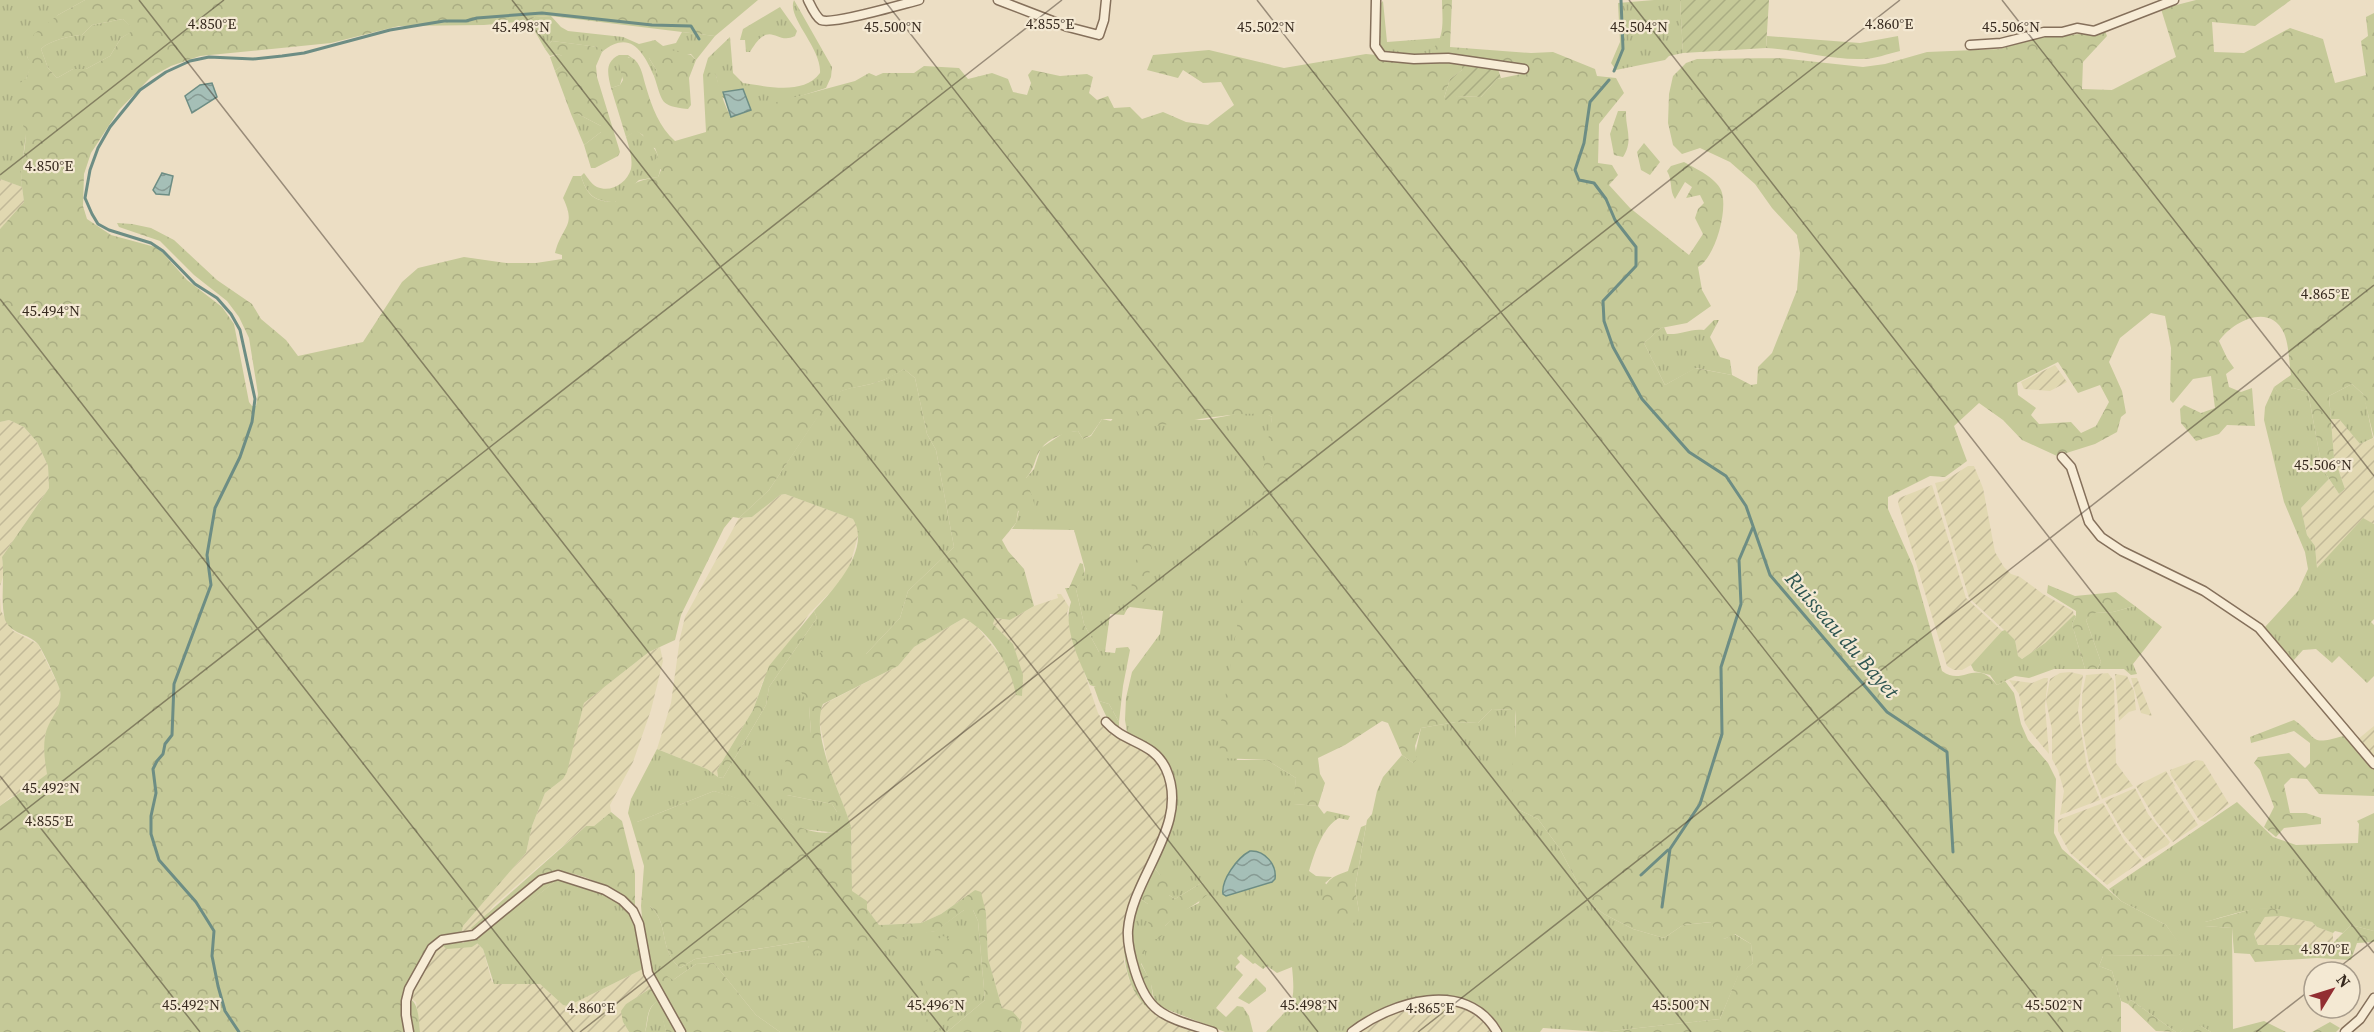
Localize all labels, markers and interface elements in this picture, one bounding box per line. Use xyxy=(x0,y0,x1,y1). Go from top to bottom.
text: 4.850°E xyxy=(188,13,236,34)
text: 4.855°E xyxy=(1026,13,1074,34)
text: 4.860°E xyxy=(1865,13,1913,34)
text: 45.498°N xyxy=(492,16,550,37)
text: 45.500°N xyxy=(864,16,922,37)
text: 45.502°N xyxy=(1237,16,1295,37)
text: 45.504°N xyxy=(1610,16,1668,37)
text: 45.506°N xyxy=(1982,16,2040,37)
text: 4.850°E xyxy=(25,155,73,176)
text: 4.865°E xyxy=(2301,283,2349,304)
text: 45.494°N xyxy=(22,300,80,321)
text: 45.506°N xyxy=(2294,454,2352,475)
water label: Ruisseau du Bayet xyxy=(1778,564,1907,705)
text: 45.492°N xyxy=(22,777,80,798)
text: 4.855°E xyxy=(25,810,73,831)
text: 4.870°E xyxy=(2301,938,2349,959)
north arrow xyxy=(2302,960,2362,1020)
text: N xyxy=(2332,969,2356,992)
text: 45.492°N xyxy=(162,994,220,1015)
text: 45.496°N xyxy=(907,994,965,1015)
text: 45.498°N xyxy=(1280,994,1338,1015)
text: 45.500°N xyxy=(1652,994,1710,1015)
text: 45.502°N xyxy=(2025,994,2083,1015)
text: 4.860°E xyxy=(567,997,615,1018)
text: 4.865°E xyxy=(1406,997,1454,1018)

